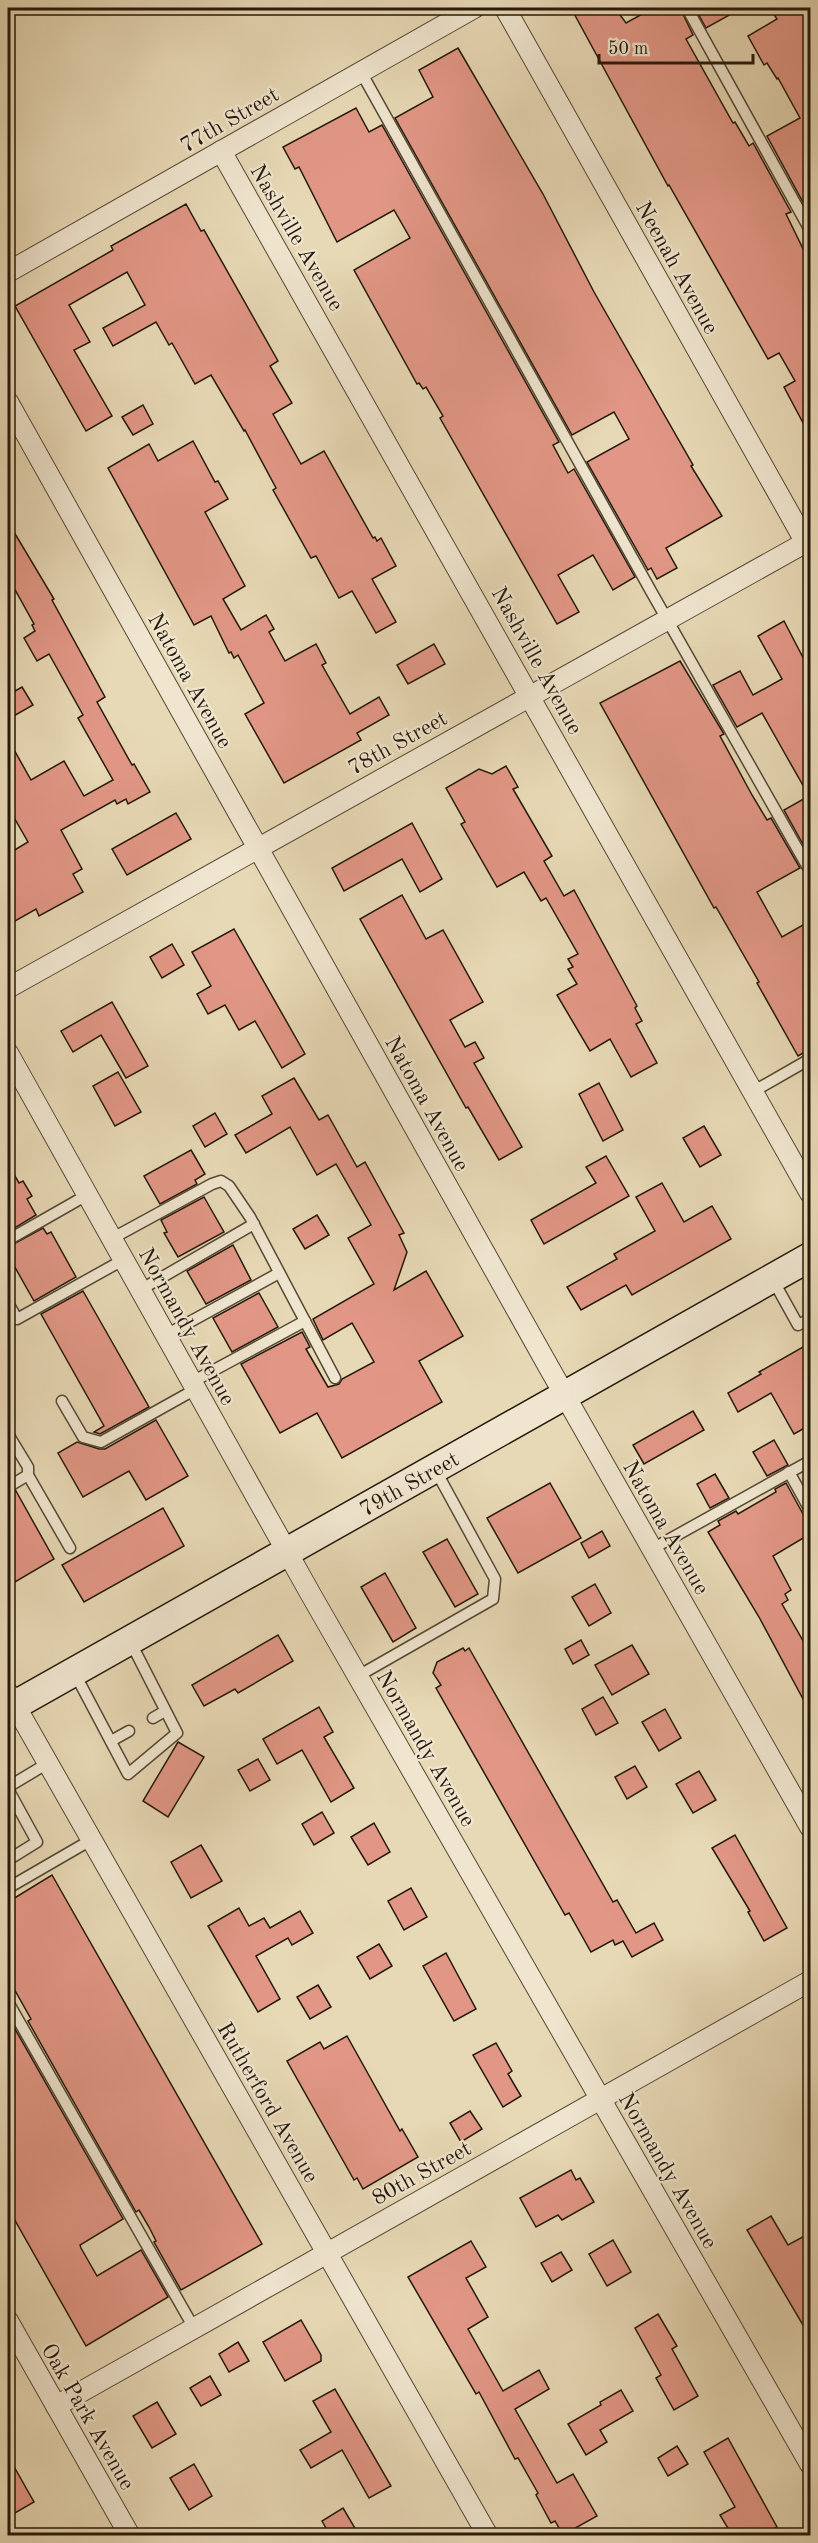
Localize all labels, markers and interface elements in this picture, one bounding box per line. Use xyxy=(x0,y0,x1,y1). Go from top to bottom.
scale bar xyxy=(599,27,754,65)
text: 50 m xyxy=(608,40,648,58)
street label: 77th Street xyxy=(177,84,283,158)
street label: Nashville Avenue xyxy=(245,161,347,315)
street label: Neenah Avenue xyxy=(631,198,722,338)
street label: Nashville Avenue xyxy=(487,583,586,738)
street label: Natoma Avenue xyxy=(143,610,235,752)
street label: 78th Street xyxy=(345,708,451,780)
street label: Natoma Avenue xyxy=(380,1033,472,1175)
street label: Normandy Avenue xyxy=(134,1245,239,1409)
street label: 79th Street xyxy=(357,1448,463,1521)
street label: Natoma Avenue xyxy=(618,1457,712,1599)
street label: Normandy Avenue xyxy=(372,1667,479,1831)
street label: Rutherford Avenue xyxy=(212,2019,322,2187)
street label: Normandy Avenue xyxy=(614,2089,721,2253)
street label: 80th Street xyxy=(369,2138,475,2210)
street label: Oak Park Avenue xyxy=(36,2340,138,2494)

